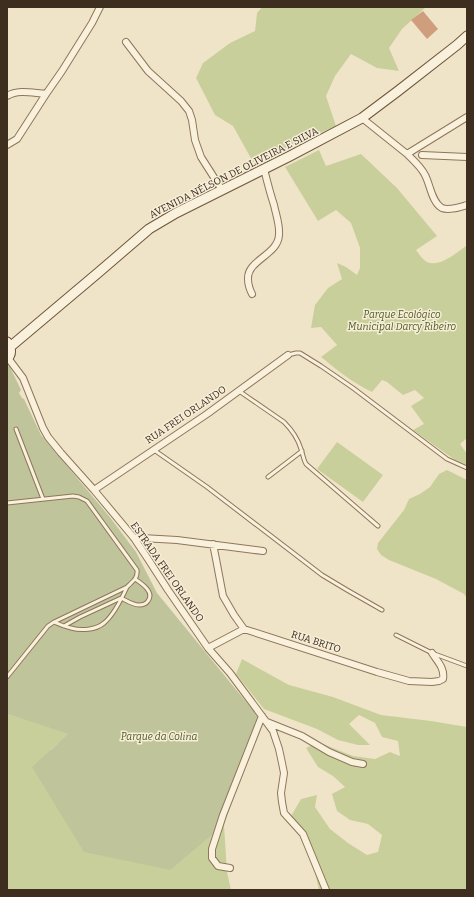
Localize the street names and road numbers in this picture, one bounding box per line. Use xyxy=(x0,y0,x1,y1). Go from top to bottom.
street label: AVENIDA NÉLSON DE OLIVEIRA E SILVA xyxy=(147,123,321,221)
street label: RUA FREI ORLANDO xyxy=(143,383,229,447)
street label: ESTRADA FREI ORLANDO xyxy=(128,520,206,624)
street label: RUA BRITO xyxy=(290,628,342,656)

